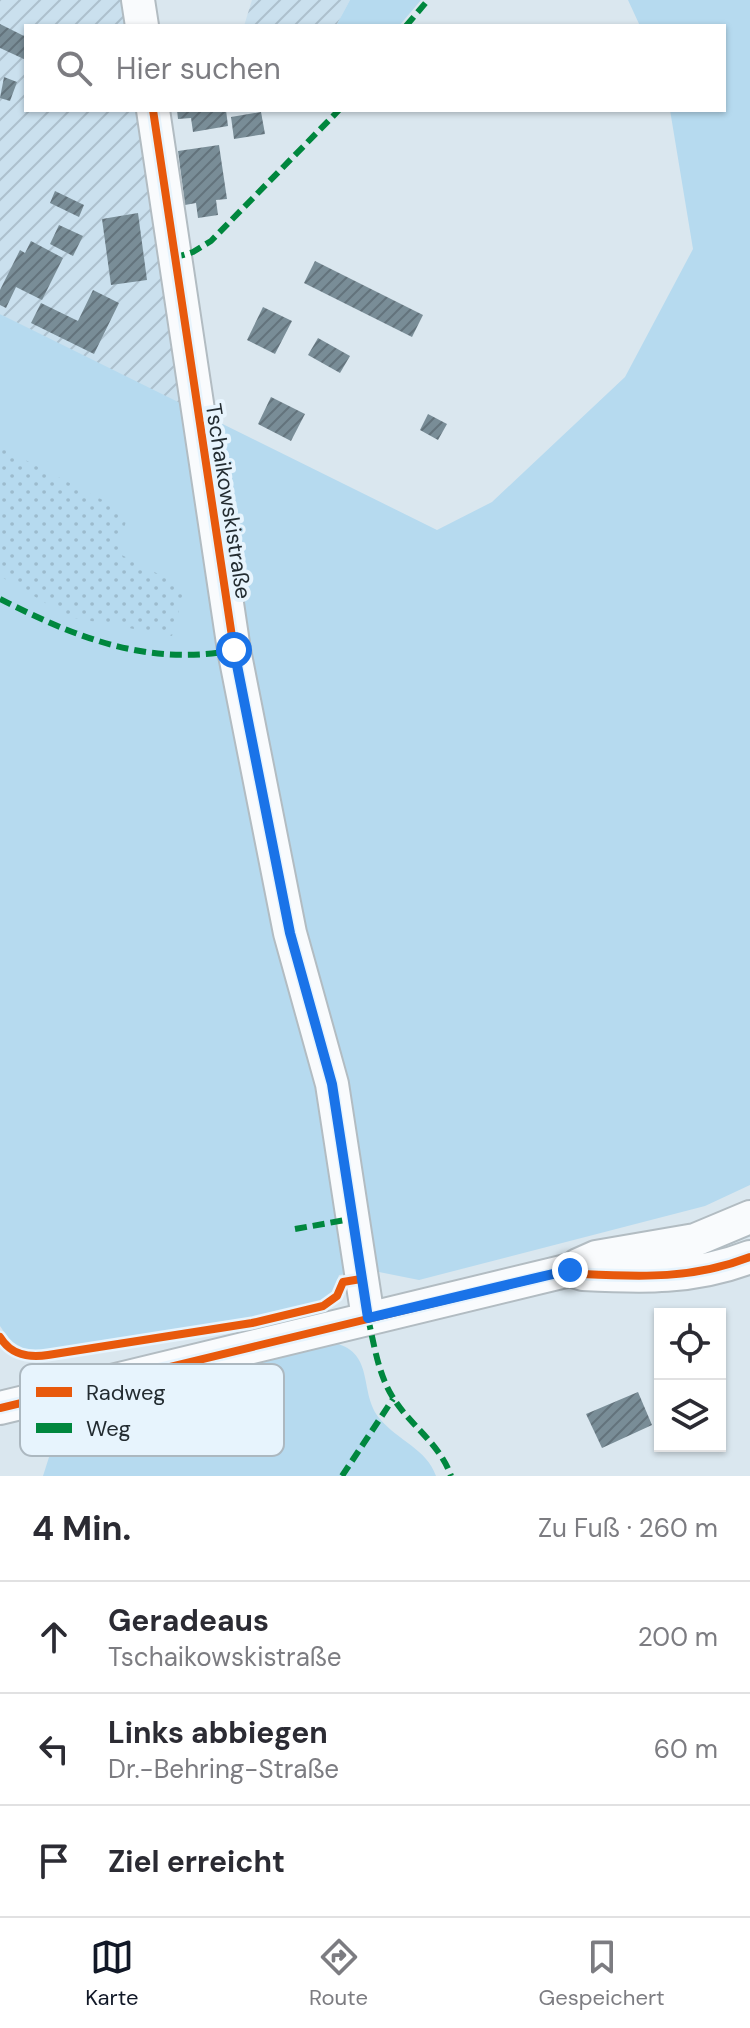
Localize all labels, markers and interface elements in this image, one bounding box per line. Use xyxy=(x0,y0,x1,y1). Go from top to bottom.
search box xyxy=(24,24,726,112)
icon: search xyxy=(52,46,96,90)
text: Hier suchen xyxy=(116,49,281,88)
street label: Tschaikowskistraße xyxy=(199,401,258,601)
route start xyxy=(216,632,252,668)
route end xyxy=(552,1252,588,1288)
map controls xyxy=(654,1308,726,1452)
button: locate xyxy=(654,1308,726,1380)
legend xyxy=(20,1364,284,1456)
text: Radweg xyxy=(86,1378,166,1407)
button: layers xyxy=(654,1380,726,1452)
text: Weg xyxy=(86,1414,131,1443)
text: 4 Min. xyxy=(32,1506,131,1551)
text: Zu Fuß · 260 m xyxy=(538,1511,718,1545)
text: Geradeaus xyxy=(108,1601,269,1640)
icon: ahead xyxy=(32,1615,76,1659)
text: 200 m xyxy=(638,1620,718,1654)
text: Tschaikowskistraße xyxy=(108,1640,341,1674)
text: Links abbiegen xyxy=(108,1713,328,1752)
icon: left xyxy=(32,1727,76,1771)
text: 60 m xyxy=(654,1732,718,1766)
text: Dr.-Behring-Straße xyxy=(108,1752,339,1786)
icon: arrive xyxy=(32,1839,76,1883)
text: Ziel erreicht xyxy=(108,1842,285,1881)
tab: Karte xyxy=(85,1935,139,2012)
tab: Route xyxy=(309,1935,368,2012)
tab: Gespeichert xyxy=(538,1935,665,2012)

